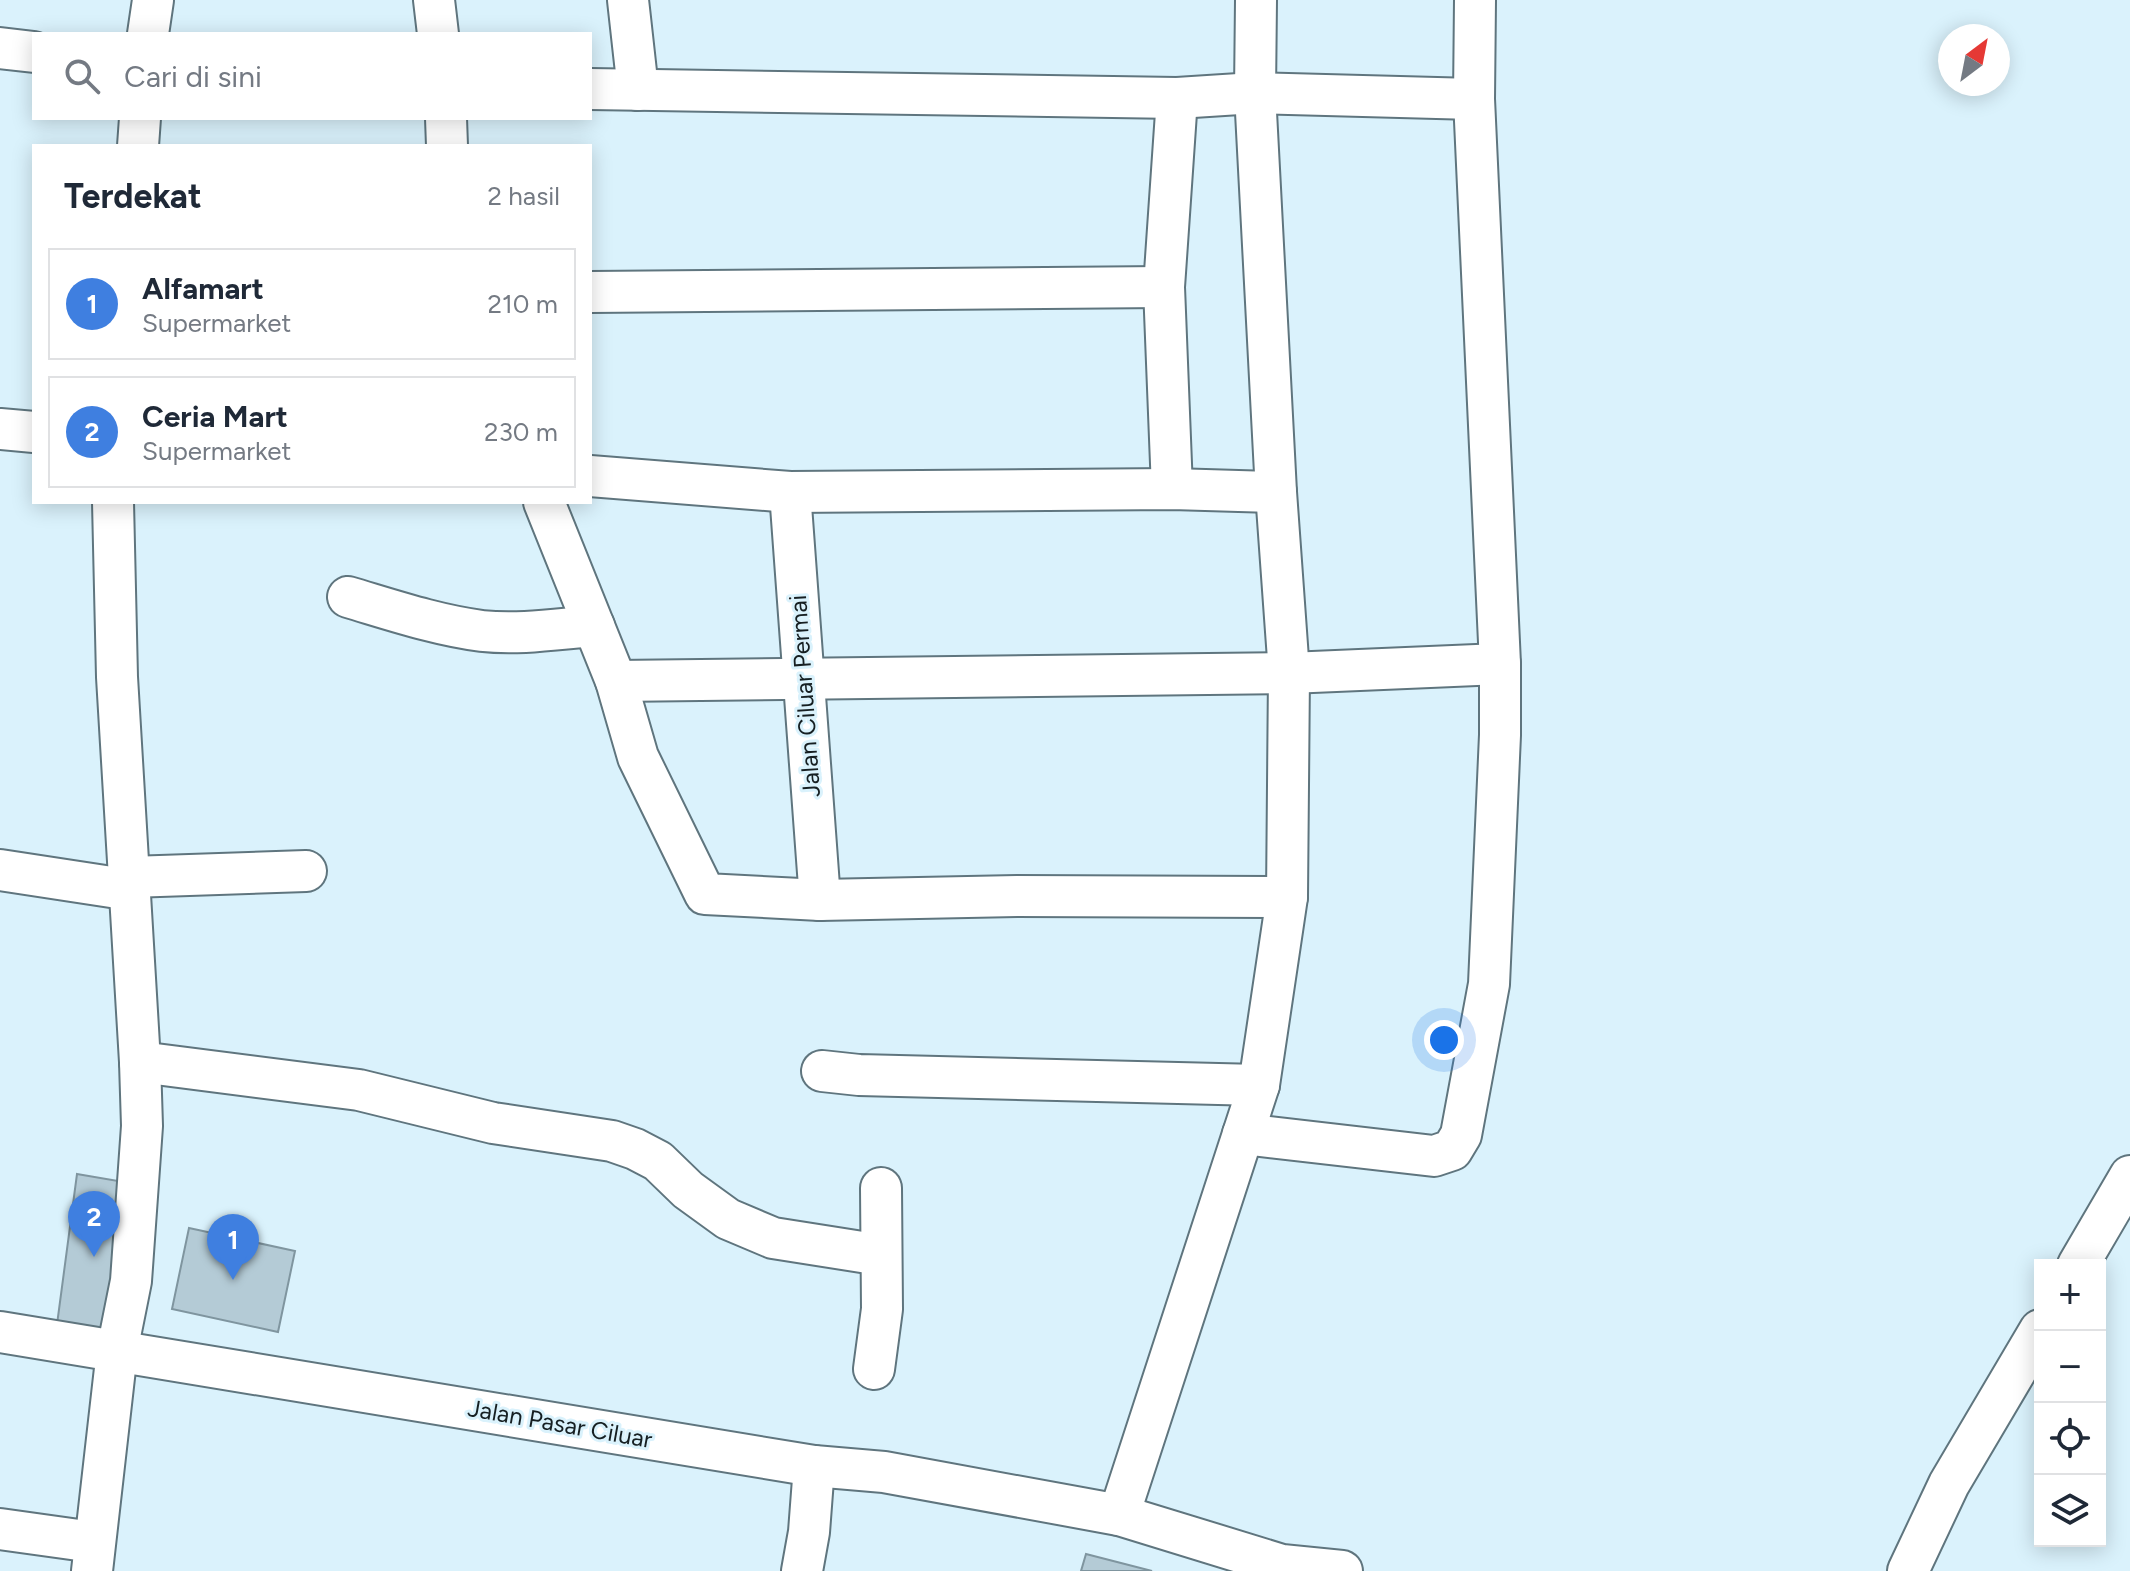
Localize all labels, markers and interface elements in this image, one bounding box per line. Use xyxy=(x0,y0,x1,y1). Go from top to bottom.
north arrow xyxy=(1938,24,2010,96)
search box xyxy=(32,32,592,120)
icon: search xyxy=(60,54,104,98)
text: Cari di sini xyxy=(124,58,262,95)
text: Terdekat xyxy=(64,176,202,217)
text: 2 hasil xyxy=(487,180,560,212)
text: Alfamart xyxy=(142,270,264,307)
text: 1 xyxy=(87,288,97,320)
text: 210 m xyxy=(488,288,558,320)
text: Supermarket xyxy=(142,307,291,339)
text: Ceria Mart xyxy=(142,398,288,435)
text: 2 xyxy=(84,416,100,448)
text: 230 m xyxy=(484,416,558,448)
text: Supermarket xyxy=(142,435,291,467)
street label: Jalan Ciluar Permai xyxy=(783,594,826,798)
your location xyxy=(1424,1020,1464,1060)
pin: 2 xyxy=(68,1191,120,1257)
pin: 1 xyxy=(207,1214,259,1280)
map controls xyxy=(2034,1259,2106,1547)
button: + xyxy=(2034,1259,2106,1331)
button: − xyxy=(2034,1331,2106,1403)
street label: Jalan Pasar Ciluar xyxy=(466,1393,655,1454)
button: locate xyxy=(2034,1403,2106,1475)
button: layers xyxy=(2034,1475,2106,1547)

